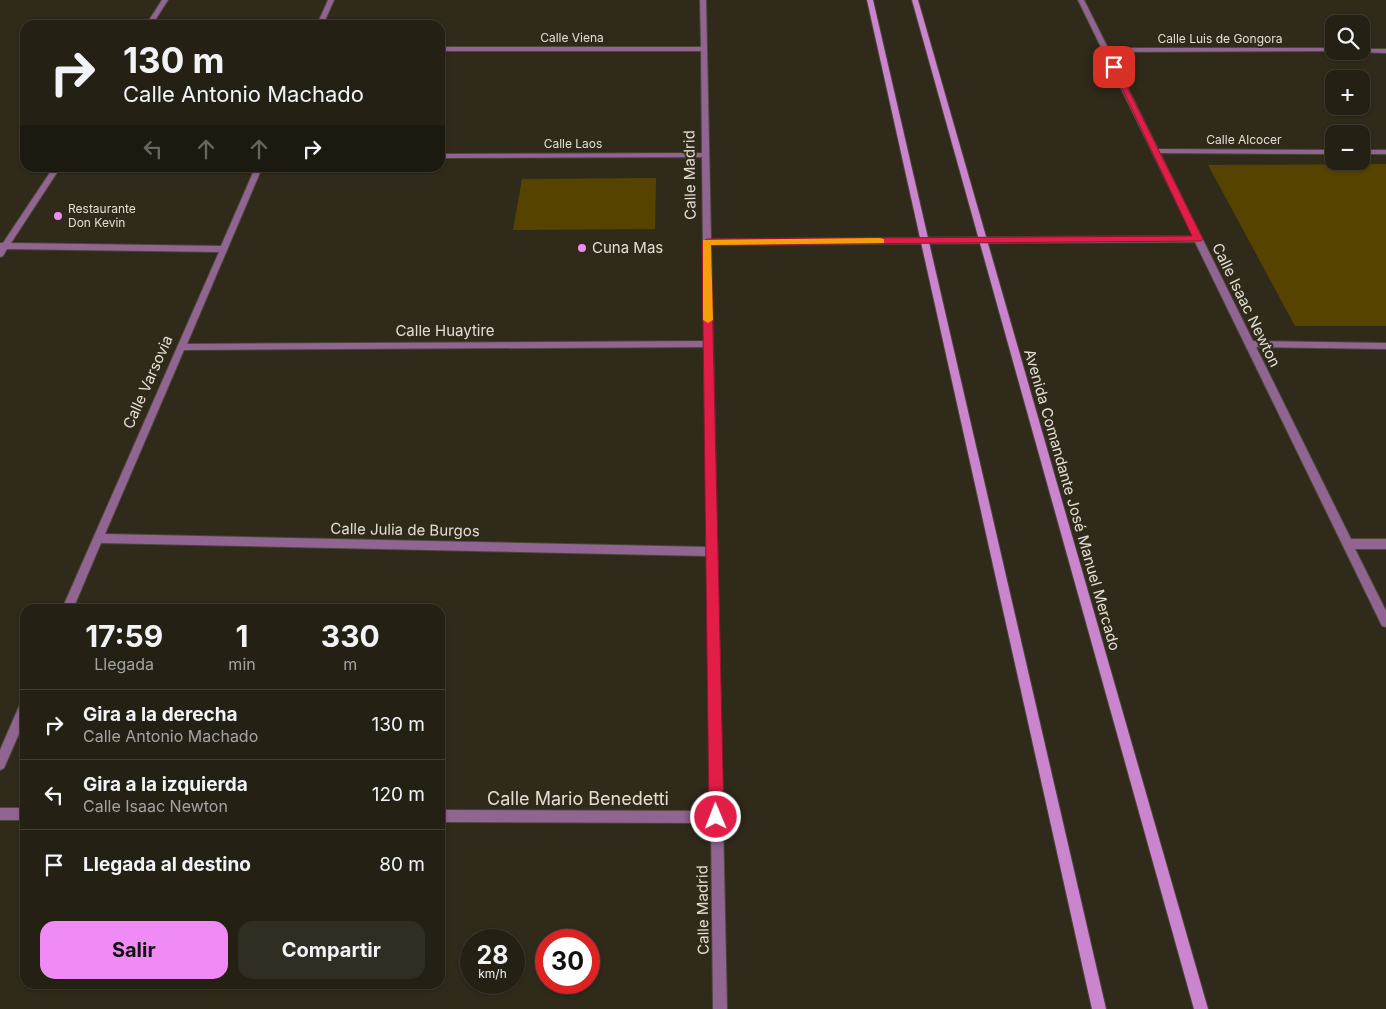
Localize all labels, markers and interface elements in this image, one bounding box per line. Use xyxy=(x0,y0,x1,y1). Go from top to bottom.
map controls xyxy=(1325,15,1370,170)
button: search xyxy=(1325,15,1370,60)
street label: Calle Viena xyxy=(540,30,604,45)
street label: Calle Luis de Gongora xyxy=(1158,31,1282,46)
text: 130 m xyxy=(123,39,225,81)
icon: right xyxy=(40,40,105,105)
pin xyxy=(1093,46,1135,88)
icon: arrive xyxy=(1100,53,1128,81)
button: + xyxy=(1325,70,1370,115)
text: Calle Antonio Machado xyxy=(123,81,364,107)
button: − xyxy=(1325,125,1370,170)
street label: Calle Madrid xyxy=(679,130,700,220)
street label: Calle Alcocer xyxy=(1206,132,1282,147)
icon: left xyxy=(139,135,167,163)
icon: ahead xyxy=(192,135,220,163)
icon: ahead xyxy=(245,135,273,163)
icon: right xyxy=(298,135,326,163)
street label: Calle Laos xyxy=(544,136,602,151)
place label: Restaurante Don Kevin xyxy=(68,201,136,230)
marker: Restaurante Don Kevin xyxy=(52,210,64,222)
place label: Cuna Mas xyxy=(592,238,663,257)
street label: Calle Isaac Newton xyxy=(1208,240,1285,370)
marker: Cuna Mas xyxy=(576,242,588,254)
street label: Calle Huaytire xyxy=(395,321,495,340)
street label: Calle Varsovia xyxy=(118,332,177,432)
street label: Avenida Comandante José Manuel Mercado xyxy=(1020,347,1125,653)
street label: Calle Julia de Burgos xyxy=(330,519,480,540)
text: 17:59 xyxy=(85,618,163,654)
text: 1 xyxy=(236,618,249,654)
text: 330 xyxy=(321,618,380,654)
text: Llegada xyxy=(94,654,154,674)
text: min xyxy=(228,654,256,674)
text: m xyxy=(343,654,357,674)
text: Gira a la derecha xyxy=(83,703,238,726)
icon: right xyxy=(40,711,68,739)
text: 130 m xyxy=(372,713,425,736)
text: Calle Antonio Machado xyxy=(83,726,258,746)
text: Gira a la izquierda xyxy=(83,773,248,796)
icon: left xyxy=(40,781,68,809)
text: 120 m xyxy=(372,783,425,806)
street label: Calle Mario Benedetti xyxy=(487,788,669,809)
position arrow xyxy=(689,790,741,842)
text: Calle Isaac Newton xyxy=(83,796,228,816)
icon: arrive xyxy=(40,851,68,879)
text: Llegada al destino xyxy=(83,853,251,876)
text: 80 m xyxy=(379,853,425,876)
street label: Calle Madrid xyxy=(692,865,713,955)
button: Salir xyxy=(40,921,228,979)
button: Compartir xyxy=(238,921,425,979)
speed limit sign: 30 xyxy=(535,929,600,994)
text: 28 xyxy=(476,940,509,970)
text: km/h xyxy=(478,966,507,981)

